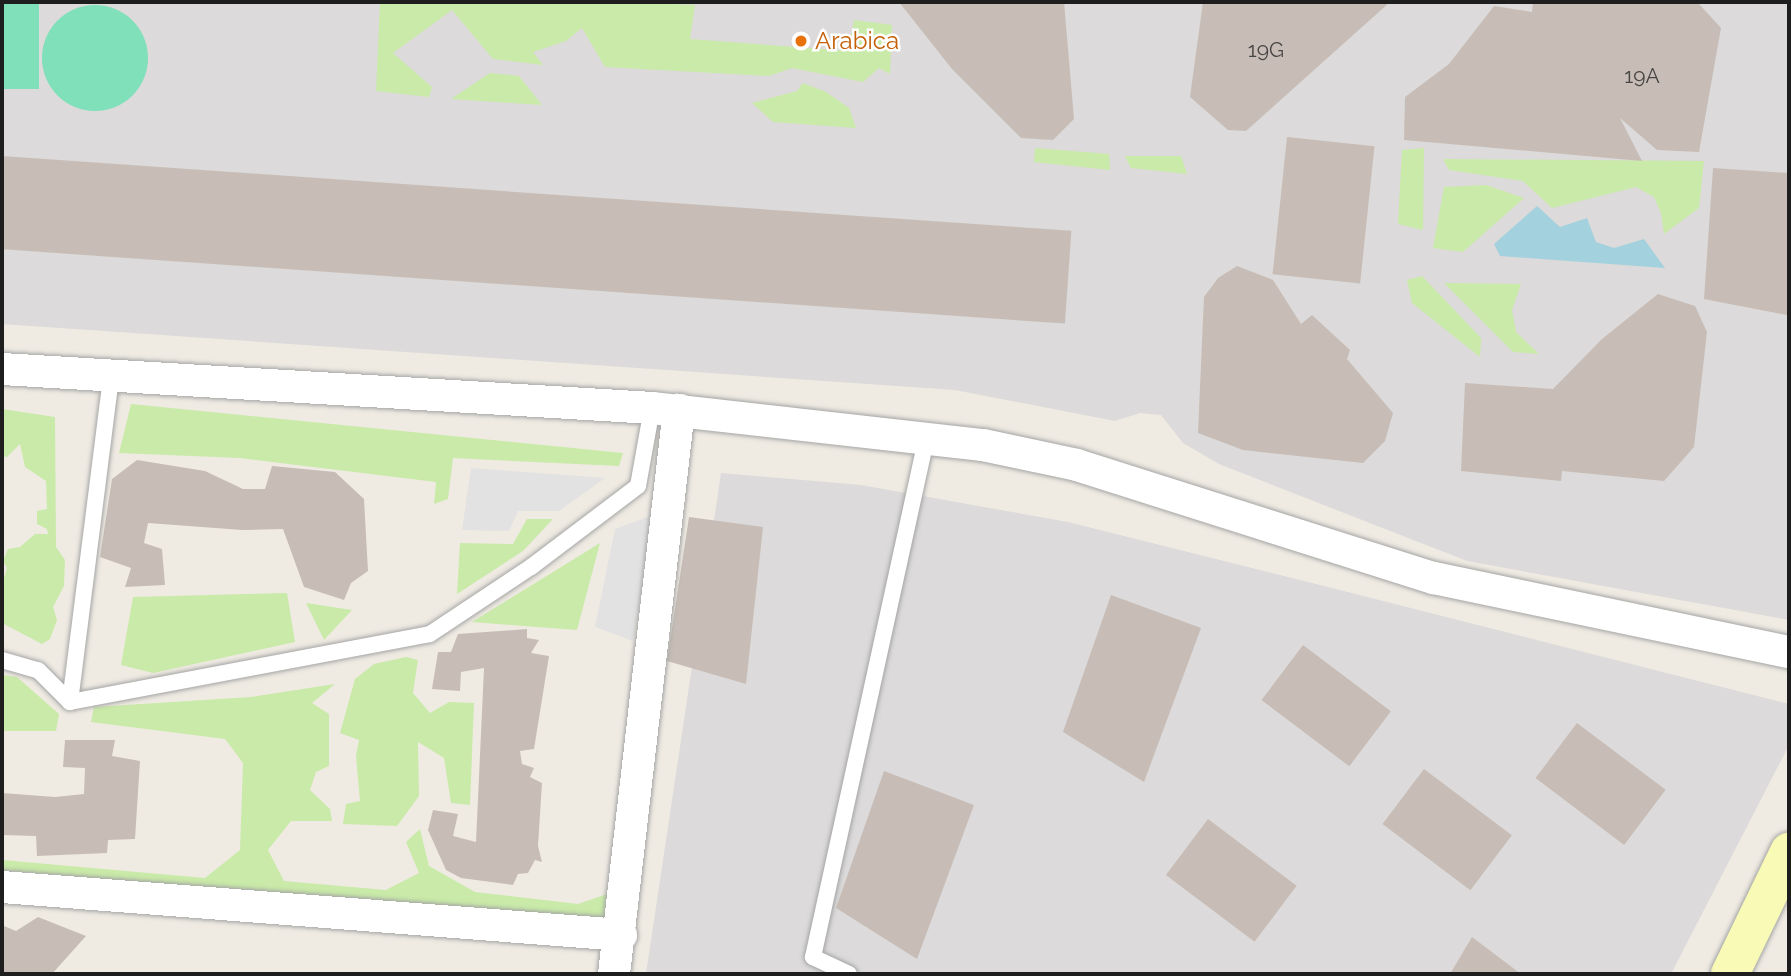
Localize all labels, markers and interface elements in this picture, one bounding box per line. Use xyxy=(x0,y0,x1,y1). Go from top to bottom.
place label: Arabica xyxy=(815,27,899,55)
marker: Arabica xyxy=(793,33,809,49)
house number: 19G xyxy=(1248,37,1284,63)
house number: 19A xyxy=(1624,63,1660,89)

